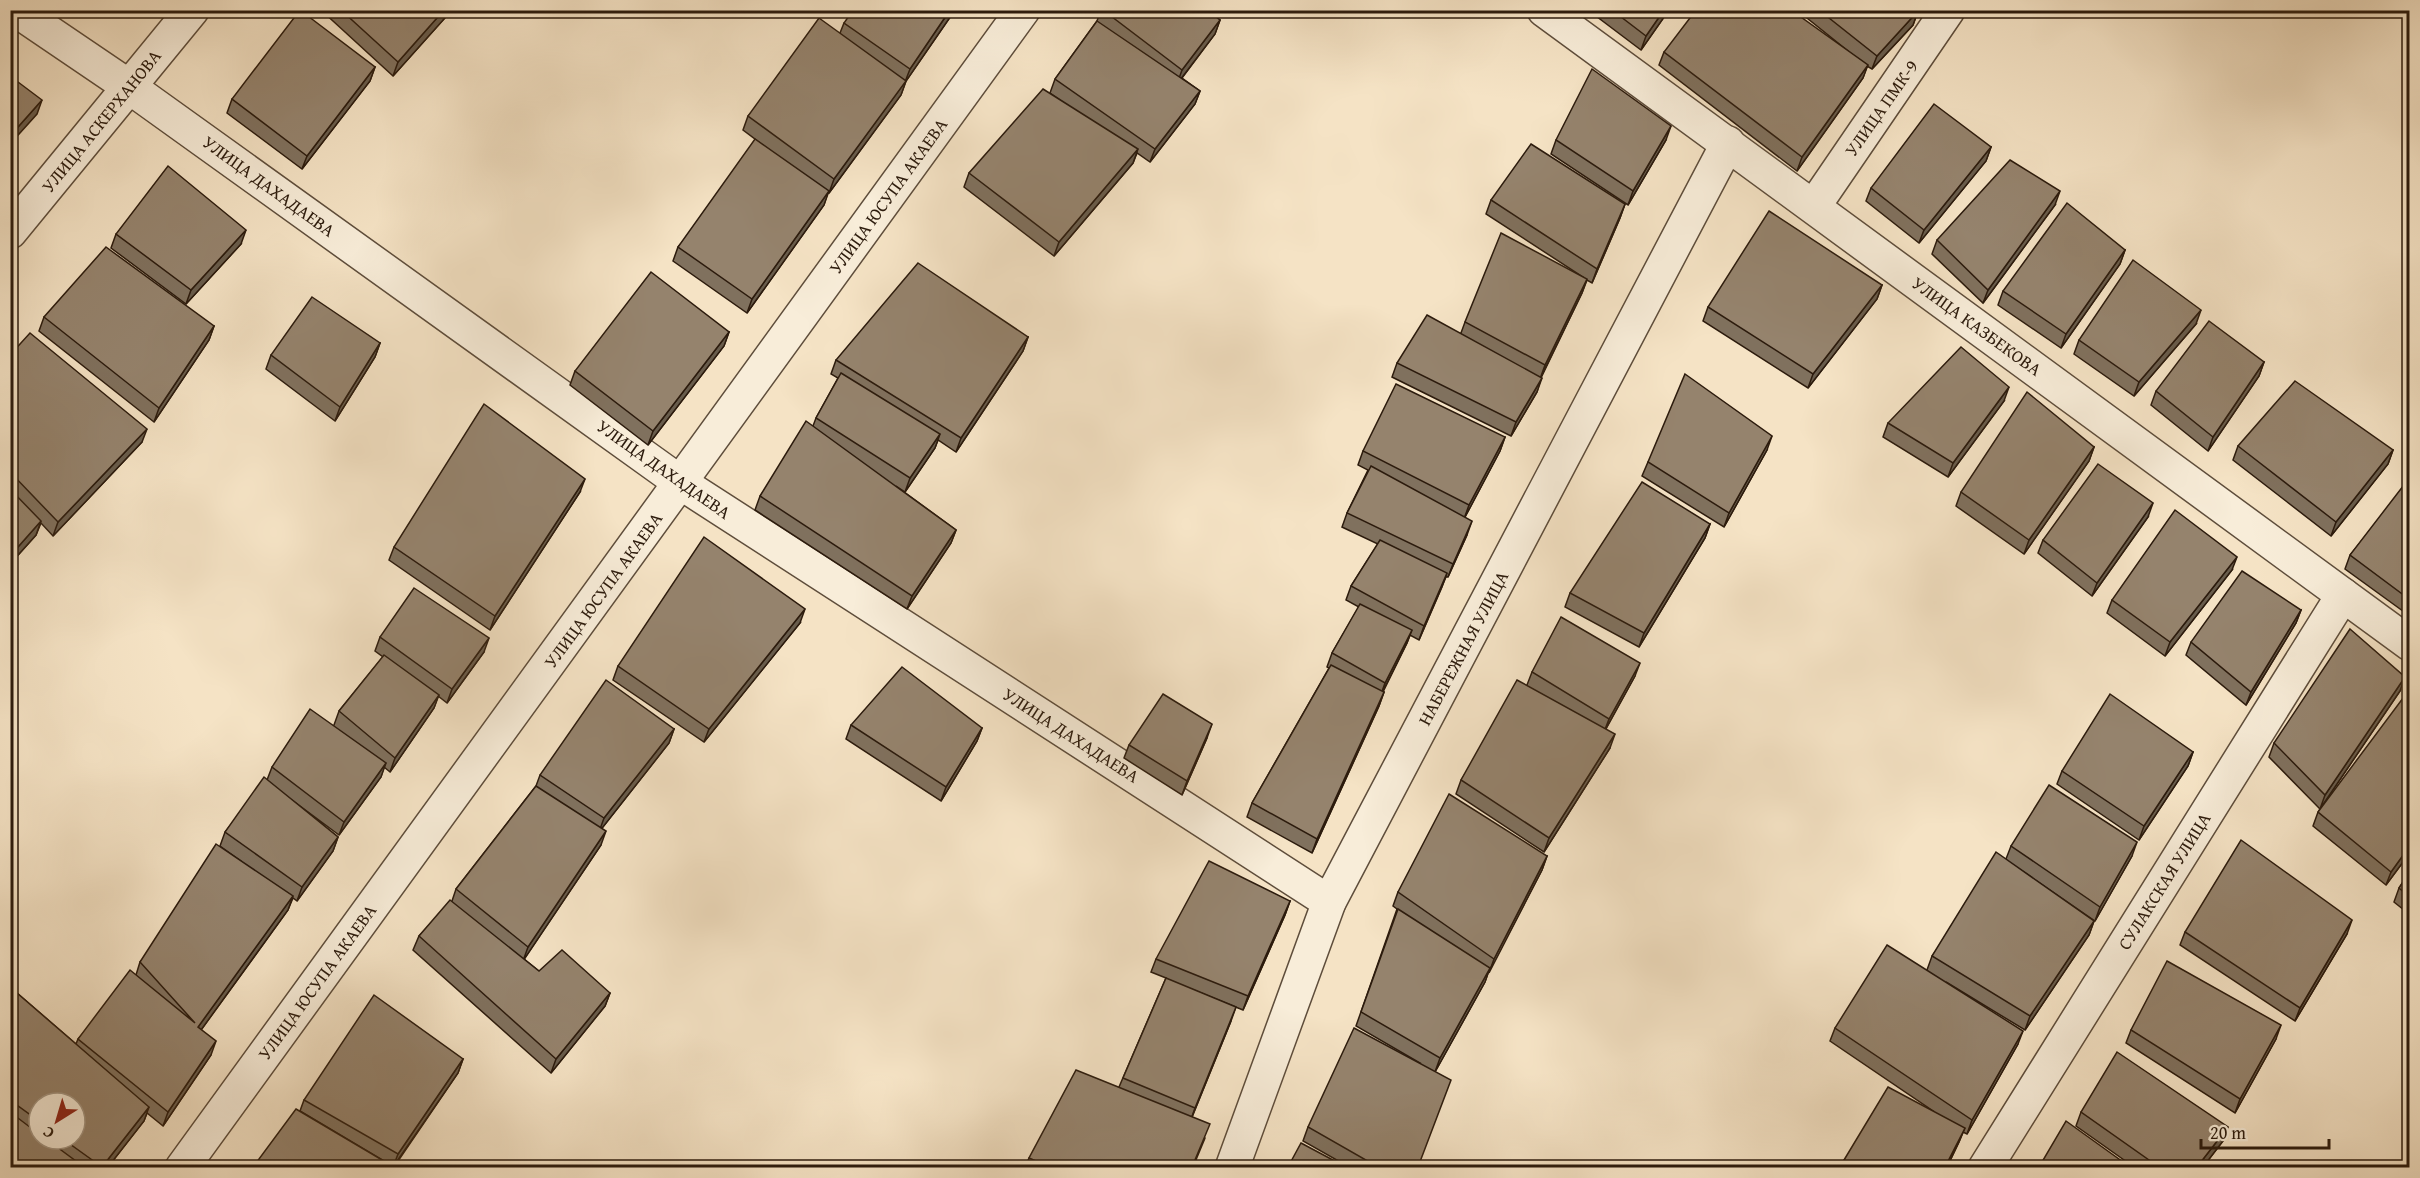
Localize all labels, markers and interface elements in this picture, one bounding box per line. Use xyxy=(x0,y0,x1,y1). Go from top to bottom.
street label: УЛИЦА АСКЕРХАНОВА xyxy=(35,43,167,199)
street label: УЛИЦА ПМК-9 xyxy=(1838,54,1924,162)
street label: УЛИЦА ЮСУПА АКАЕВА xyxy=(822,112,954,279)
street label: УЛИЦА ДАХАДАЕВА xyxy=(197,129,341,243)
street label: УЛИЦА КАЗБЕКОВА xyxy=(1906,270,2048,382)
street label: УЛИЦА ДАХАДАЕВА xyxy=(591,413,737,525)
street label: УЛИЦА ЮСУПА АКАЕВА xyxy=(537,506,669,673)
street label: НАБЕРЕЖНАЯ УЛИЦА xyxy=(1411,566,1515,730)
street label: УЛИЦА ДАХАДАЕВА xyxy=(997,681,1145,789)
street label: СУЛАКСКАЯ УЛИЦА xyxy=(2111,807,2217,955)
street label: УЛИЦА ЮСУПА АКАЕВА xyxy=(251,898,383,1065)
north arrow xyxy=(27,1091,87,1151)
scale bar xyxy=(2201,1112,2328,1150)
text: 20 m xyxy=(2210,1119,2246,1146)
text: С xyxy=(37,1121,59,1145)

